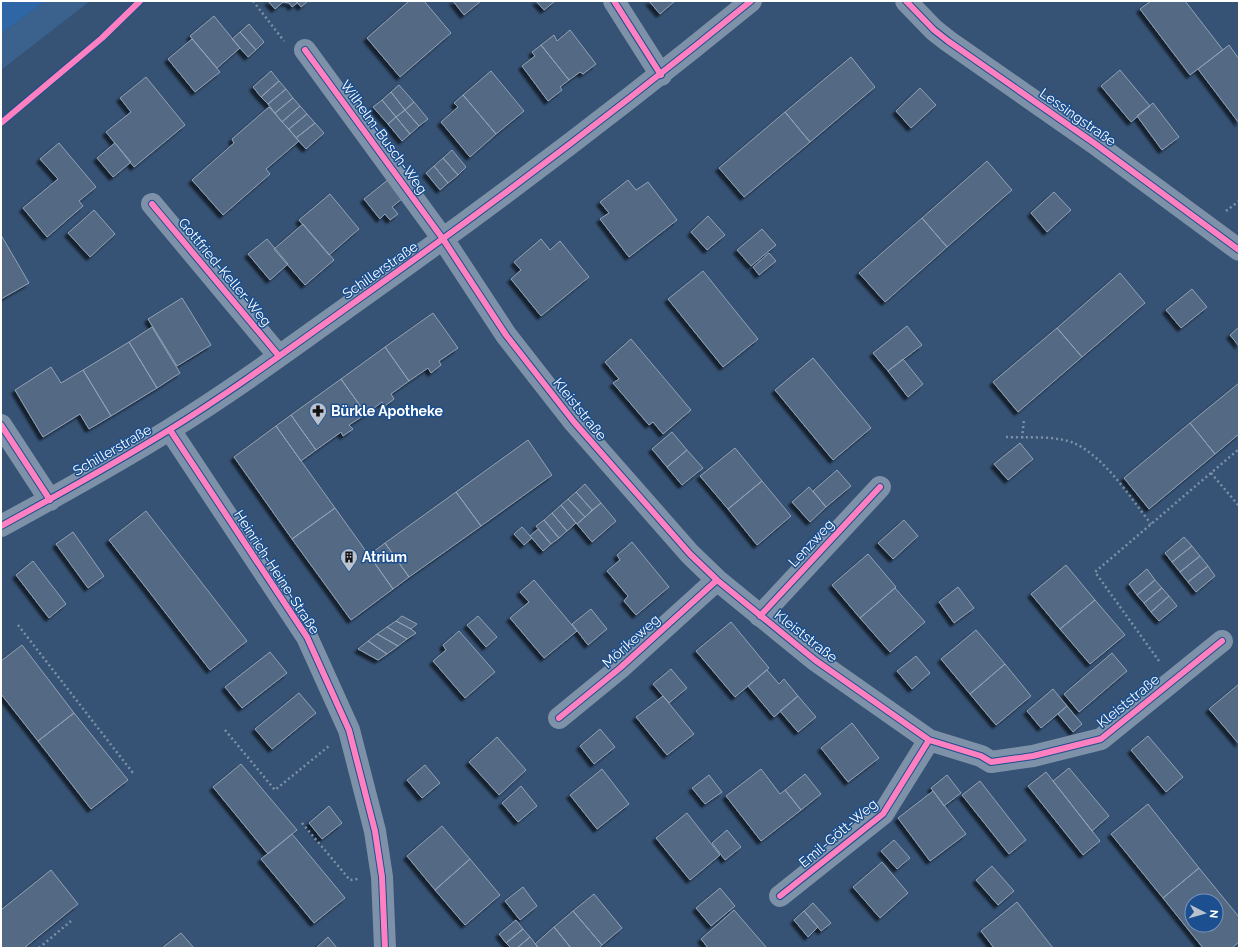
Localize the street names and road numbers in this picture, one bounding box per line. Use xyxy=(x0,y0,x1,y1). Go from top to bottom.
street label: Wilhelm-Busch-Weg xyxy=(337,77,431,197)
street label: Lessingstraße xyxy=(1037,85,1119,149)
street label: Gottfried-Keller-Weg xyxy=(175,215,275,329)
street label: Schillerstraße xyxy=(339,238,421,302)
street label: Kleiststraße xyxy=(550,375,610,443)
street label: Schillerstraße xyxy=(70,421,154,479)
street label: Heinrich-Heine-Straße xyxy=(231,507,323,637)
street label: Lenzweg xyxy=(785,516,837,570)
street label: Kleiststraße xyxy=(771,606,841,666)
street label: Mörikeweg xyxy=(599,611,663,671)
street label: Kleiststraße xyxy=(1094,671,1162,731)
street label: Emil-Gött-Weg xyxy=(796,796,880,870)

